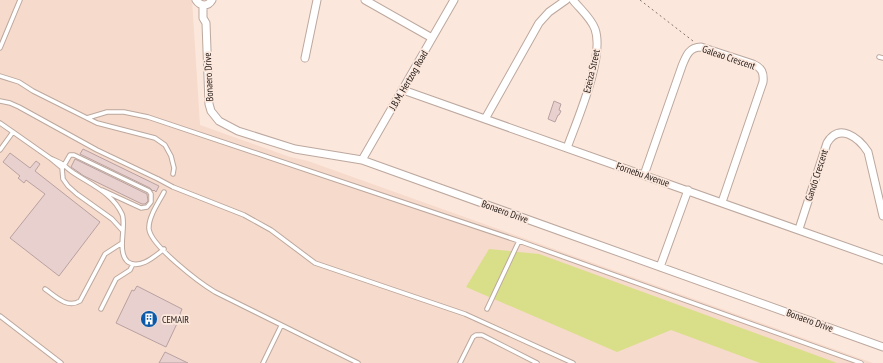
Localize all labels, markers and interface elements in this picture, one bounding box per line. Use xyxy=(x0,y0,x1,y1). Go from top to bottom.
street label: Galeao Crescent xyxy=(701,42,757,73)
street label: J.B.M. Hertzog Road xyxy=(386,48,431,113)
street label: Ezeiza Street xyxy=(580,48,603,94)
street label: Bonaero Drive xyxy=(201,52,216,102)
street label: Gando Crescent xyxy=(802,148,831,203)
street label: Fornebu Avenue xyxy=(614,159,671,190)
street label: Bonaero Drive xyxy=(480,197,530,226)
street label: Bonaero Drive xyxy=(785,306,835,335)
building icon: CEMAIR xyxy=(139,309,159,329)
place label: CEMAIR xyxy=(162,313,189,326)

